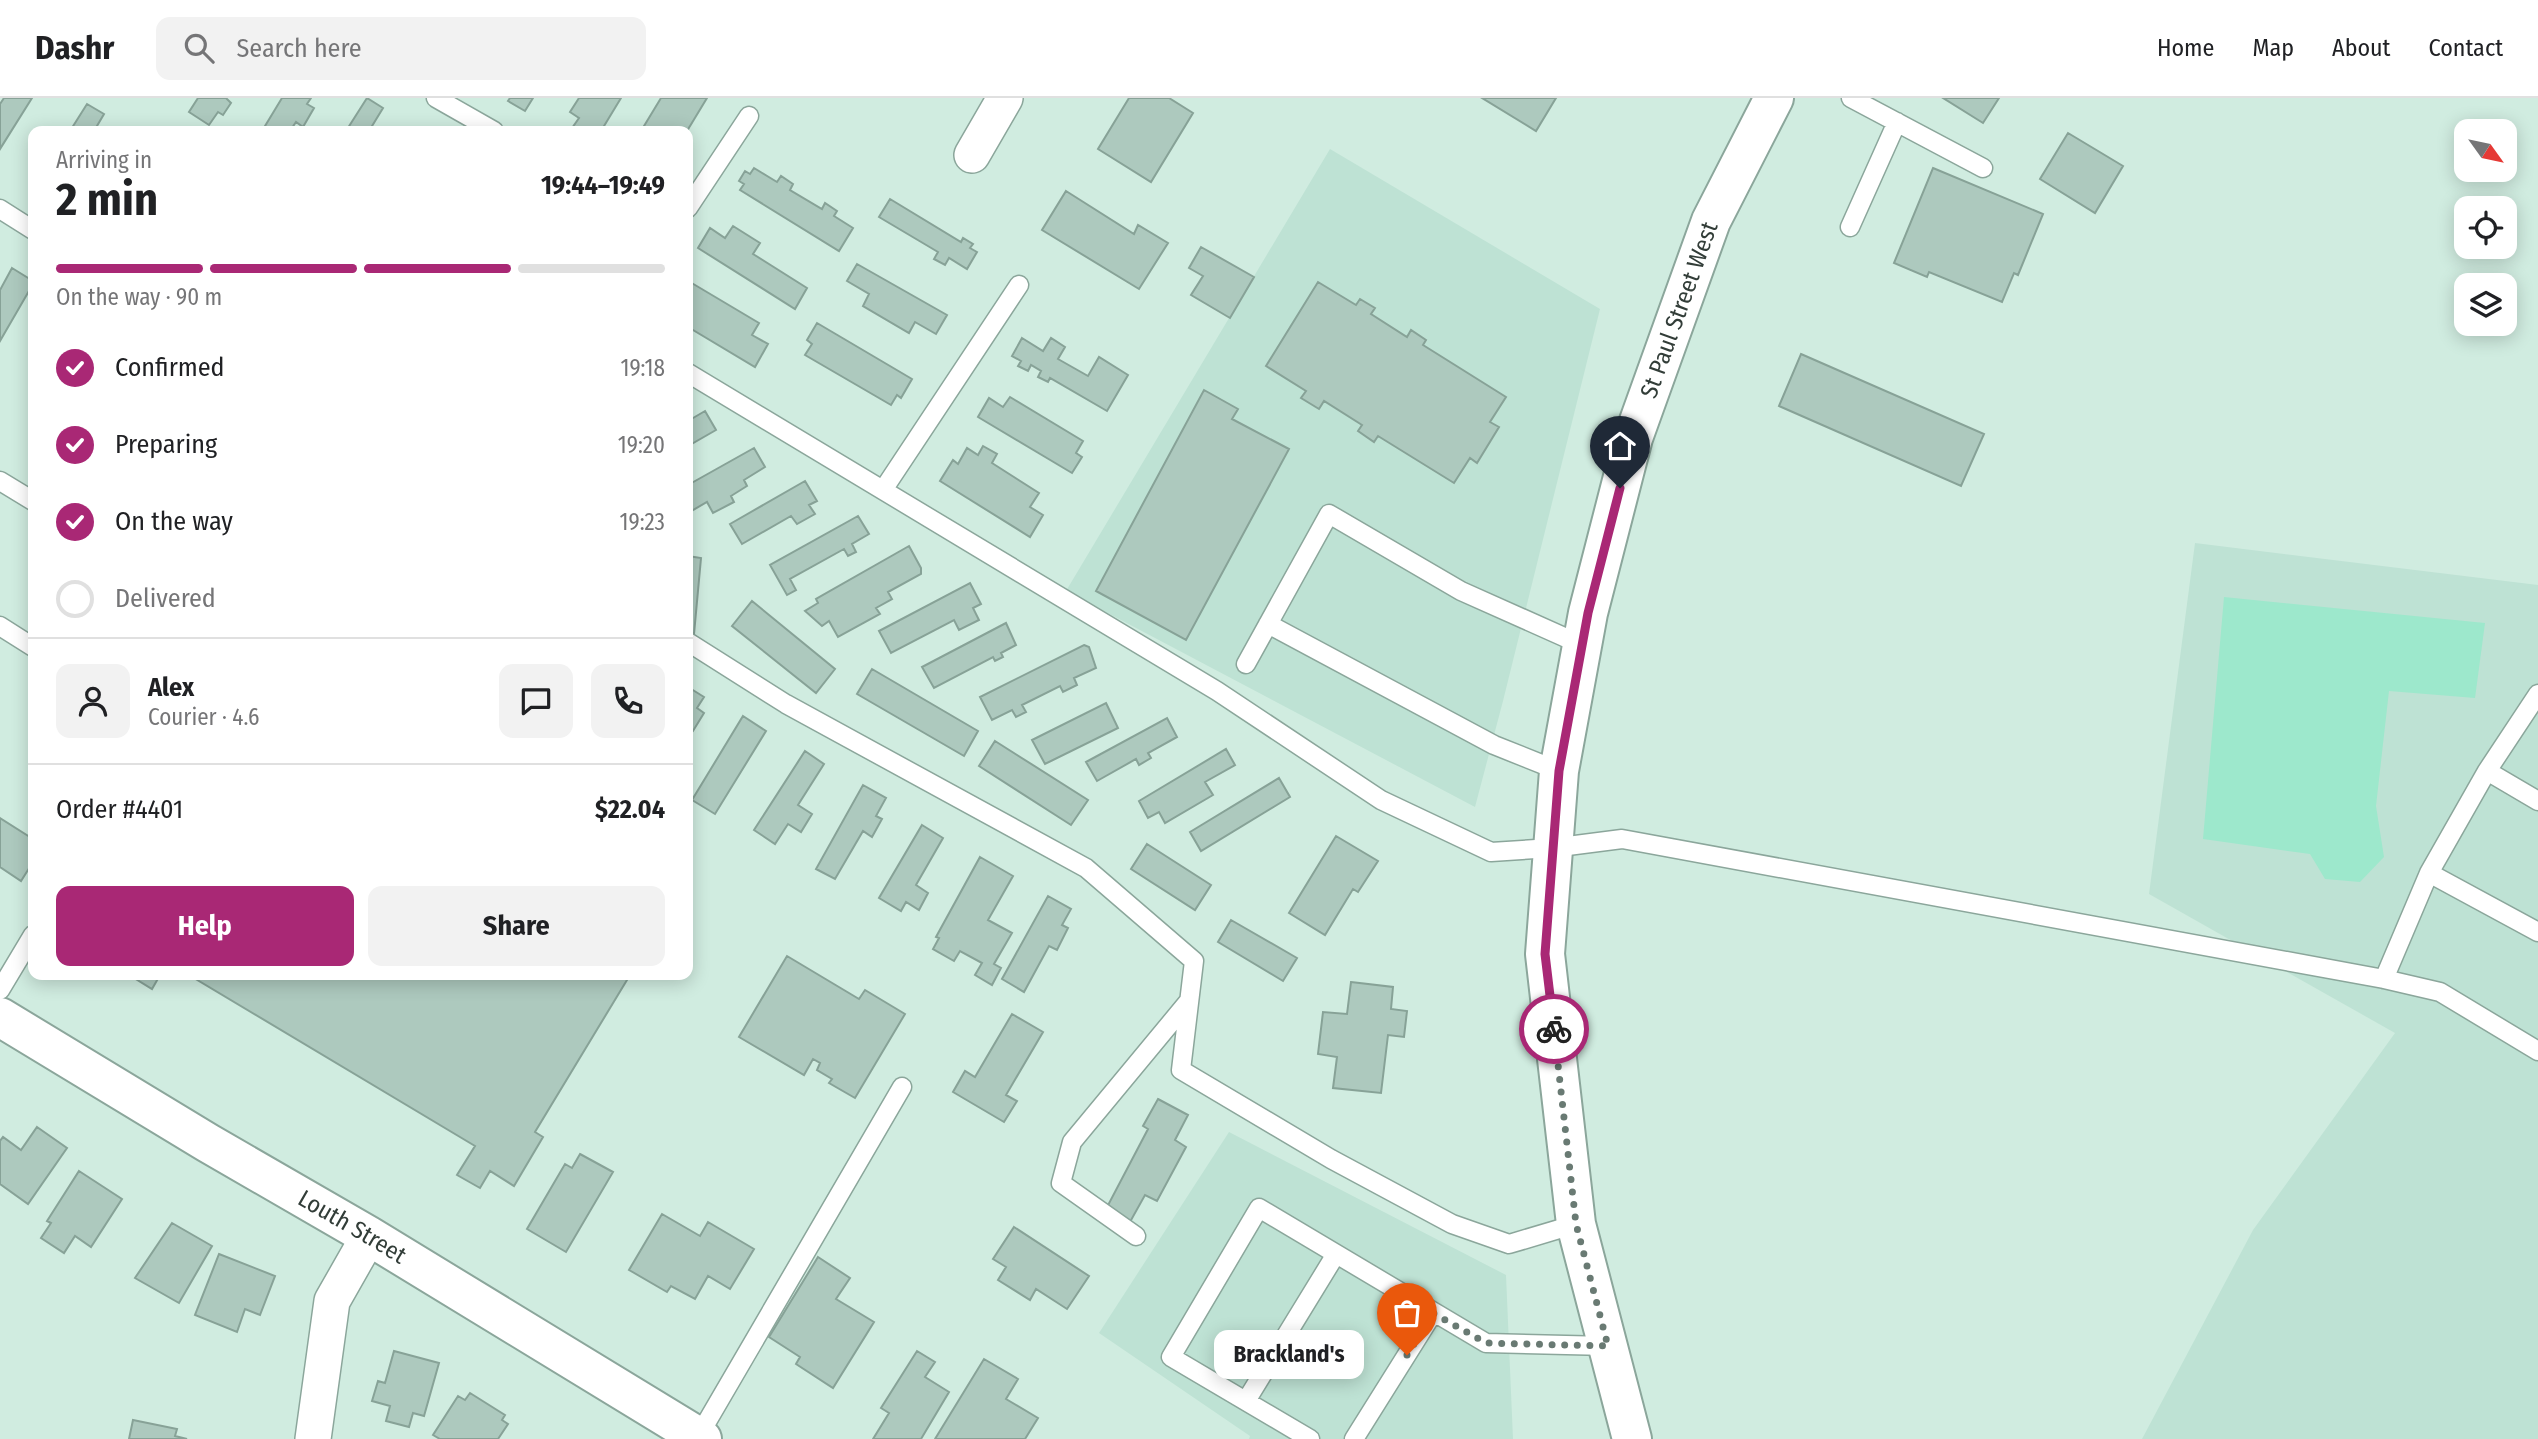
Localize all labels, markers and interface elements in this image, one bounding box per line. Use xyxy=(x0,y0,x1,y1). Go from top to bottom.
search box xyxy=(156,17,646,80)
text: Dashr xyxy=(35,28,114,68)
icon: search xyxy=(180,29,218,67)
text: Search here xyxy=(236,33,362,64)
text: Home xyxy=(2157,34,2214,62)
text: Map xyxy=(2252,34,2294,62)
text: About xyxy=(2332,34,2390,62)
text: Contact xyxy=(2428,34,2503,62)
north arrow xyxy=(2454,119,2516,182)
map controls xyxy=(2454,119,2517,336)
text: Arriving in xyxy=(56,146,152,174)
text: 19:44–19:49 xyxy=(541,170,665,201)
text: 2 min xyxy=(56,172,158,227)
button: locate xyxy=(2454,196,2517,259)
street label: St Paul Street West xyxy=(1635,218,1724,402)
button: layers xyxy=(2454,273,2517,336)
text: On the way · 90 m xyxy=(56,283,222,311)
icon: check xyxy=(56,349,94,387)
text: Confirmed xyxy=(115,352,225,383)
text: 19:18 xyxy=(620,354,665,382)
pin xyxy=(1590,416,1650,488)
icon: check xyxy=(56,426,94,464)
icon: home xyxy=(1601,427,1639,465)
text: Preparing xyxy=(115,429,217,460)
text: 19:20 xyxy=(618,431,665,459)
icon: check xyxy=(56,503,94,541)
text: On the way xyxy=(115,506,233,537)
text: 19:23 xyxy=(620,508,665,536)
text: Delivered xyxy=(115,583,216,614)
button: person xyxy=(56,664,130,738)
button: chat xyxy=(499,664,573,738)
button: phone xyxy=(591,664,665,738)
text: Alex xyxy=(148,672,194,703)
text: Courier · 4.6 xyxy=(148,703,259,731)
text: Order #4401 xyxy=(56,794,183,825)
text: $22.04 xyxy=(595,794,665,825)
button: Help xyxy=(56,886,354,966)
button: Share xyxy=(368,886,665,966)
courier xyxy=(1519,994,1589,1064)
icon: bike xyxy=(1535,1010,1573,1048)
street label: Louth Street xyxy=(293,1184,412,1269)
pin xyxy=(1377,1283,1437,1355)
icon: bag xyxy=(1388,1294,1426,1332)
callout: Brackland's xyxy=(1214,1330,1365,1380)
text: Brackland's xyxy=(1234,1340,1344,1368)

